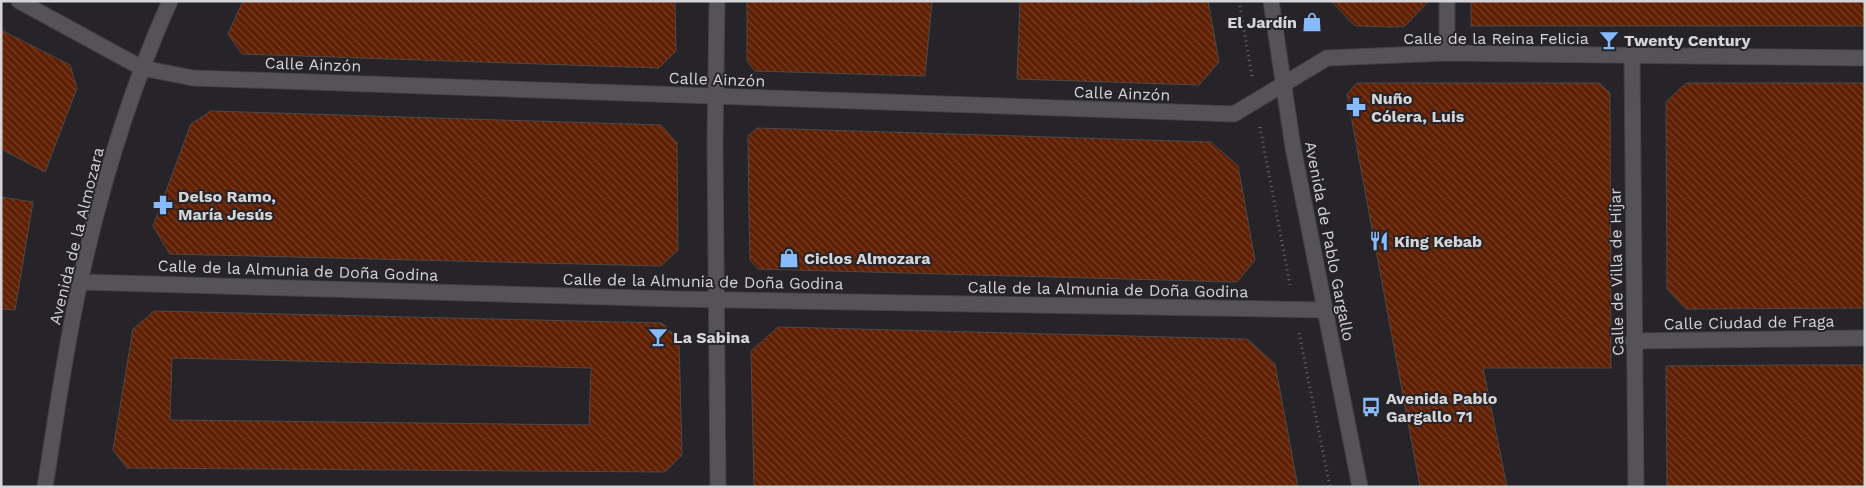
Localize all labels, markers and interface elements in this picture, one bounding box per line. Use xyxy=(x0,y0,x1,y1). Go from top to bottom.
shop icon: El Jardín xyxy=(1301,11,1323,33)
place label: El Jardín xyxy=(1227,13,1297,32)
street label: Calle de la Reina Felicia xyxy=(1403,29,1589,48)
bar icon: Twenty Century xyxy=(1598,29,1620,51)
place label: Twenty Century xyxy=(1624,31,1751,50)
street label: Calle Ainzón xyxy=(264,53,362,76)
street label: Calle Ainzón xyxy=(668,68,766,91)
street label: Calle Ainzón xyxy=(1073,82,1171,105)
place label: Nuño Cólera, Luis xyxy=(1371,89,1465,126)
pharmacy icon: Nuño Cólera, Luis xyxy=(1345,96,1367,118)
street label: Avenida de Pablo Gargallo xyxy=(1301,140,1358,343)
street label: Avenida de la Almozara xyxy=(45,145,108,327)
place label: Delso Ramo, María Jesús xyxy=(178,187,276,224)
street label: Calle de Villa de Híjar xyxy=(1606,187,1627,356)
pharmacy icon: Delso Ramo, María Jesús xyxy=(152,194,174,216)
restaurant icon: King Kebab xyxy=(1368,230,1390,252)
place label: King Kebab xyxy=(1394,232,1482,251)
shop icon: Ciclos Almozara xyxy=(778,247,800,269)
place label: Ciclos Almozara xyxy=(804,249,931,268)
street label: Calle de la Almunia de Doña Godina xyxy=(157,256,439,285)
street label: Calle de la Almunia de Doña Godina xyxy=(562,270,844,293)
street label: Calle de la Almunia de Doña Godina xyxy=(967,278,1249,301)
street label: Calle Ciudad de Fraga xyxy=(1663,312,1835,333)
bar icon: La Sabina xyxy=(647,326,669,348)
place label: La Sabina xyxy=(673,328,750,347)
place label: Avenida Pablo Gargallo 71 xyxy=(1386,389,1498,426)
bus stop icon: Avenida Pablo Gargallo 71 xyxy=(1360,396,1382,418)

